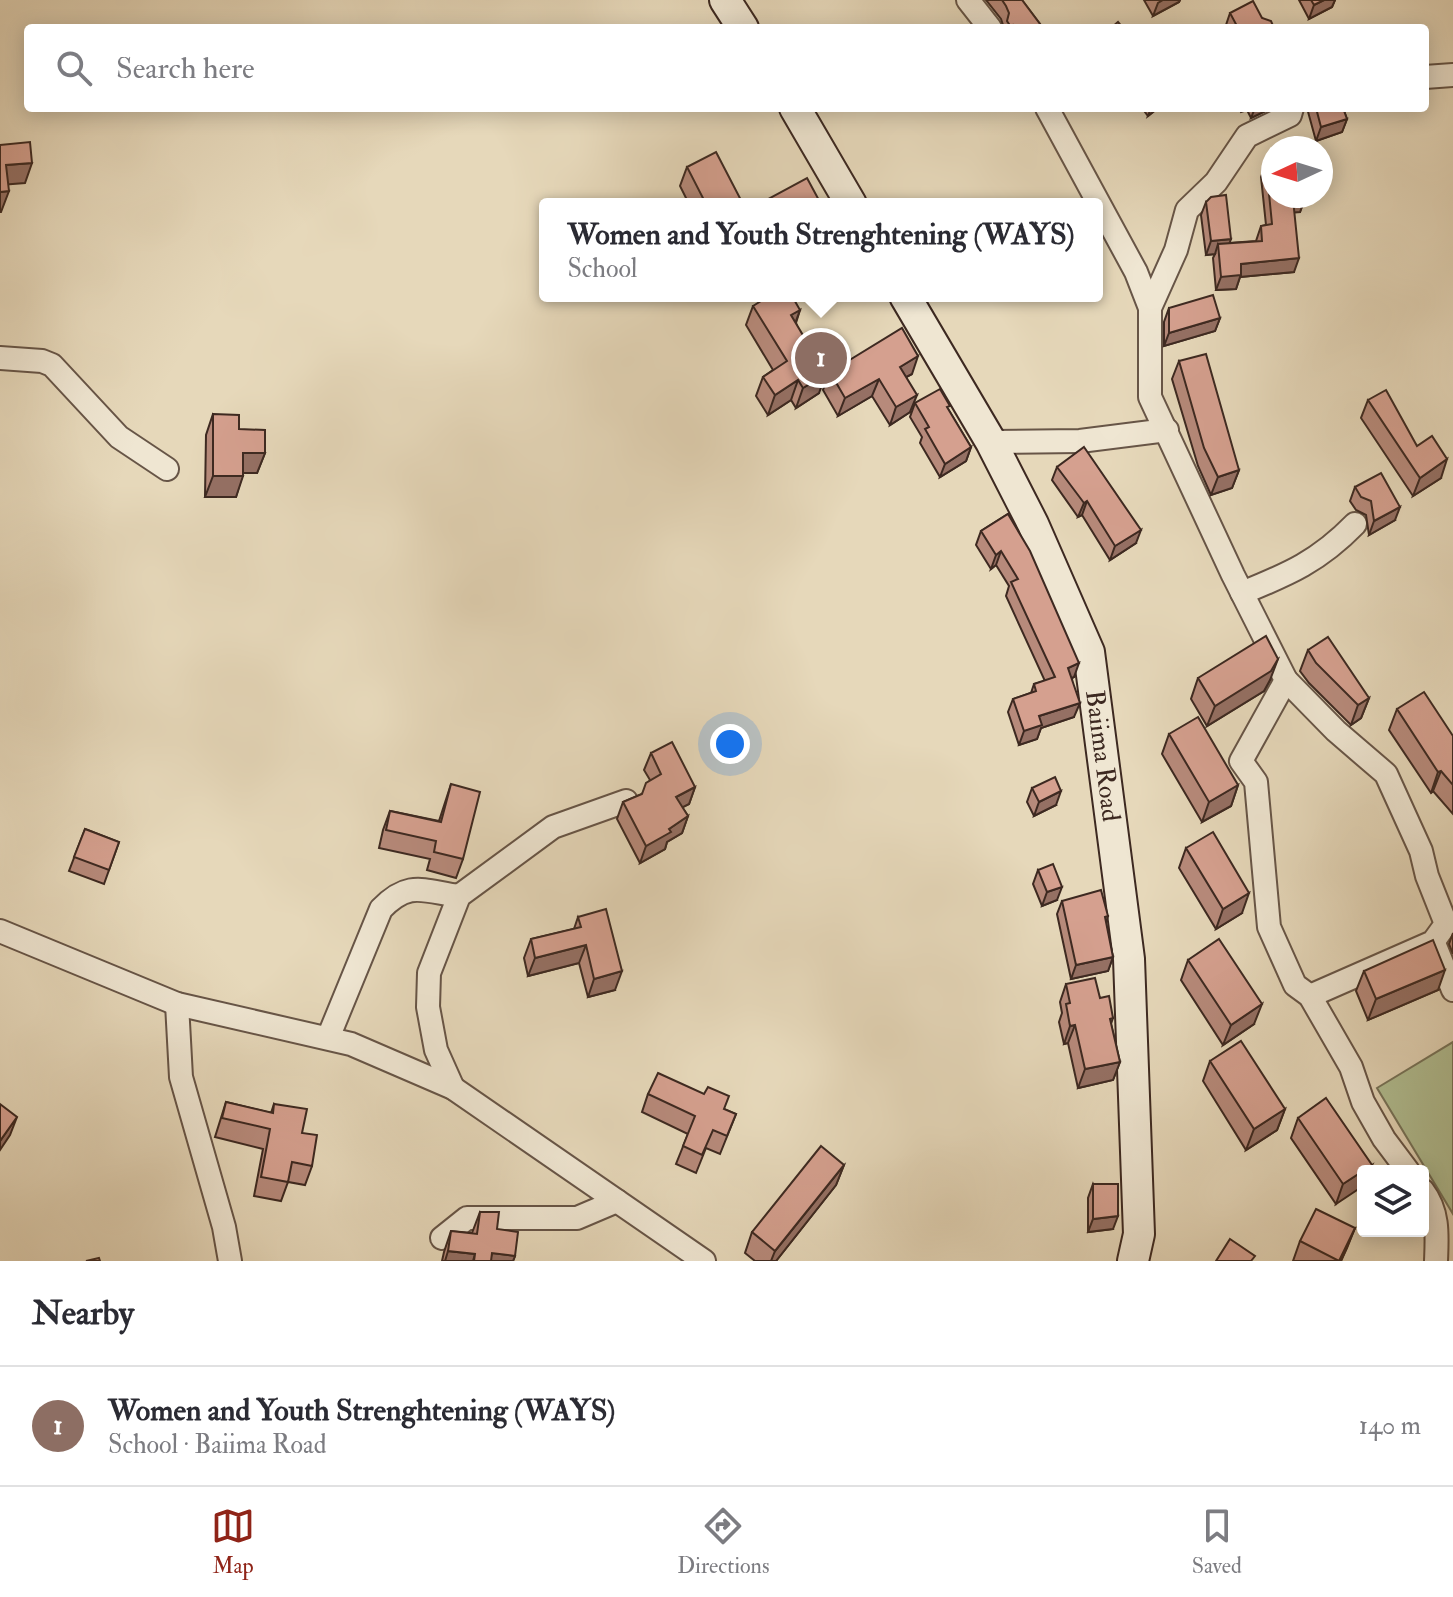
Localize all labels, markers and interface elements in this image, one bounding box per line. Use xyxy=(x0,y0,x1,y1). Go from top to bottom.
search box xyxy=(24,24,1429,112)
icon: search xyxy=(52,46,96,90)
text: Search here xyxy=(116,50,255,87)
north arrow xyxy=(1261,136,1333,208)
popup xyxy=(539,198,1103,302)
text: Women and Youth Strenghtening (WAYS) xyxy=(567,216,1075,253)
text: School xyxy=(567,253,638,285)
pin: 1 xyxy=(795,328,847,388)
street label: Baiima Road xyxy=(1078,688,1127,824)
your location xyxy=(710,724,750,764)
map controls xyxy=(1357,1165,1429,1237)
button: layers xyxy=(1357,1165,1429,1237)
text: Nearby xyxy=(32,1292,134,1335)
text: Women and Youth Strenghtening (WAYS) xyxy=(108,1392,615,1429)
text: 1 xyxy=(53,1410,63,1442)
text: 140 m xyxy=(1359,1410,1421,1442)
text: School · Baiima Road xyxy=(108,1429,326,1461)
tab: Map xyxy=(211,1504,255,1580)
tab: Directions xyxy=(677,1504,770,1580)
tab: Saved xyxy=(1192,1504,1242,1580)

